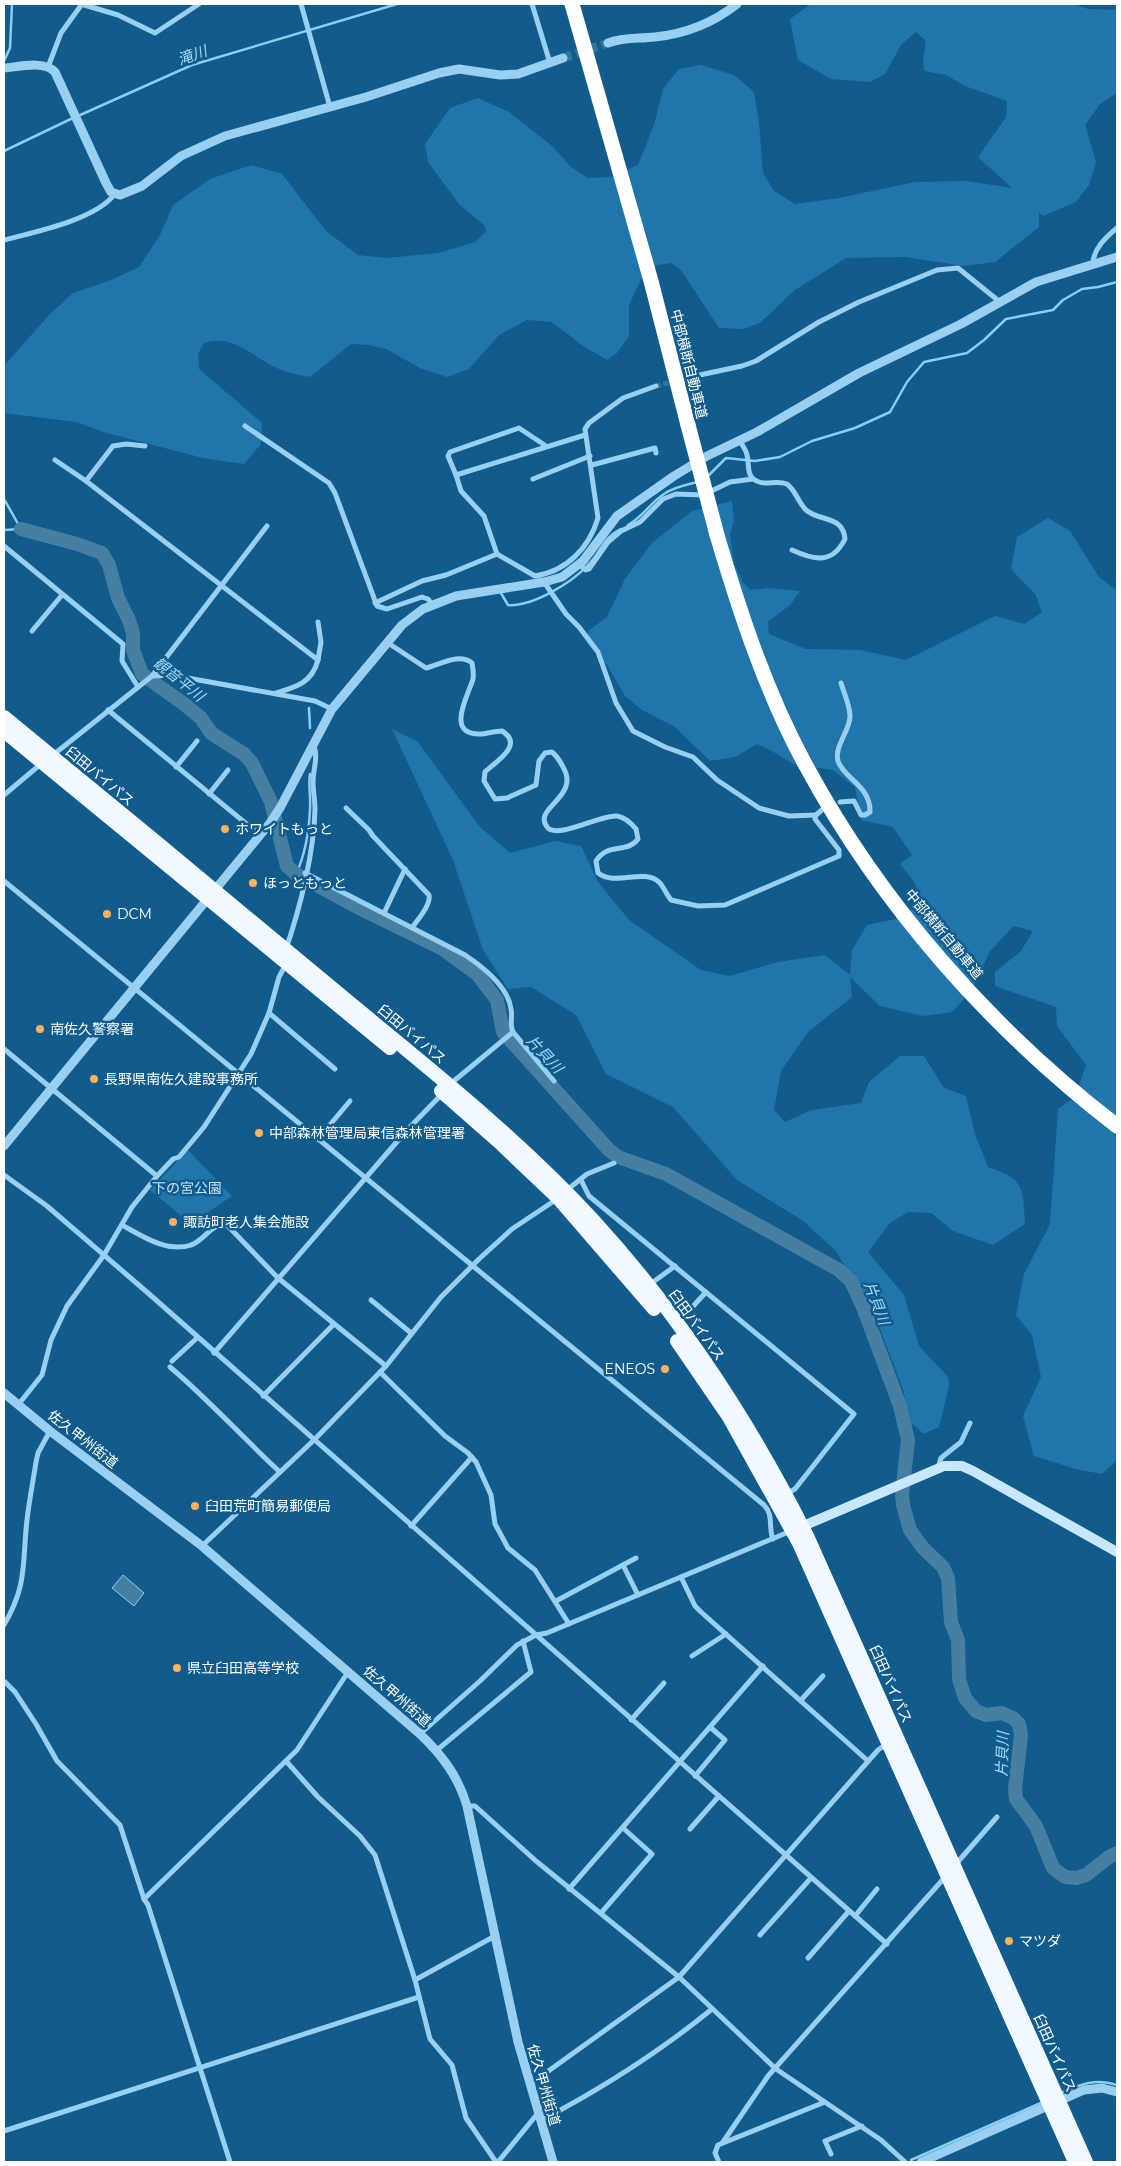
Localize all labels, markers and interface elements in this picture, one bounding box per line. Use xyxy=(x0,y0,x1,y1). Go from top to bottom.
water label: 滝川 xyxy=(175,40,211,69)
street label: 中部横断自動車道 xyxy=(667,307,711,421)
water label: 観音平川 xyxy=(150,653,210,707)
street label: 臼田バイパス xyxy=(62,742,138,810)
place label: ホワイトもっと xyxy=(235,820,333,838)
marker: ホワイトもっと xyxy=(219,823,231,835)
place label: ほっともっと xyxy=(263,874,347,892)
marker: ほっともっと xyxy=(247,877,259,889)
street label: 中部横断自動車道 xyxy=(901,885,987,983)
place label: DCM xyxy=(117,905,152,923)
marker: DCM xyxy=(101,908,113,920)
street label: 臼田バイパス xyxy=(374,1000,450,1068)
place label: 南佐久警察署 xyxy=(50,1020,134,1038)
marker: 南佐久警察署 xyxy=(34,1023,46,1035)
water label: 片貝川 xyxy=(523,1031,569,1078)
place label: 長野県南佐久建設事務所 xyxy=(104,1070,258,1088)
marker: 長野県南佐久建設事務所 xyxy=(88,1073,100,1085)
place label: 中部森林管理局東信森林管理署 xyxy=(269,1124,465,1142)
marker: 中部森林管理局東信森林管理署 xyxy=(253,1127,265,1139)
park label: 下の宮公園 xyxy=(152,1179,222,1197)
place label: 諏訪町老人集会施設 xyxy=(183,1213,309,1231)
marker: 諏訪町老人集会施設 xyxy=(167,1216,179,1228)
water label: 片貝川 xyxy=(860,1279,895,1329)
street label: 臼田バイパス xyxy=(665,1286,729,1364)
place label: ENEOS xyxy=(605,1360,655,1378)
marker: ENEOS xyxy=(659,1363,671,1375)
street label: 佐久甲州街道 xyxy=(44,1406,122,1472)
place label: 臼田荒町簡易郵便局 xyxy=(205,1497,331,1515)
marker: 臼田荒町簡易郵便局 xyxy=(189,1500,201,1512)
street label: 臼田バイパス xyxy=(866,1642,916,1726)
place label: 県立臼田高等学校 xyxy=(187,1659,299,1677)
marker: 県立臼田高等学校 xyxy=(171,1662,183,1674)
street label: 佐久甲州街道 xyxy=(359,1662,435,1730)
water label: 片貝川 xyxy=(992,1729,1012,1777)
place label: マツダ xyxy=(1019,1932,1061,1950)
marker: マツダ xyxy=(1003,1935,1015,1947)
street label: 臼田バイパス xyxy=(1030,2011,1080,2095)
street label: 佐久甲州街道 xyxy=(524,2042,564,2128)

